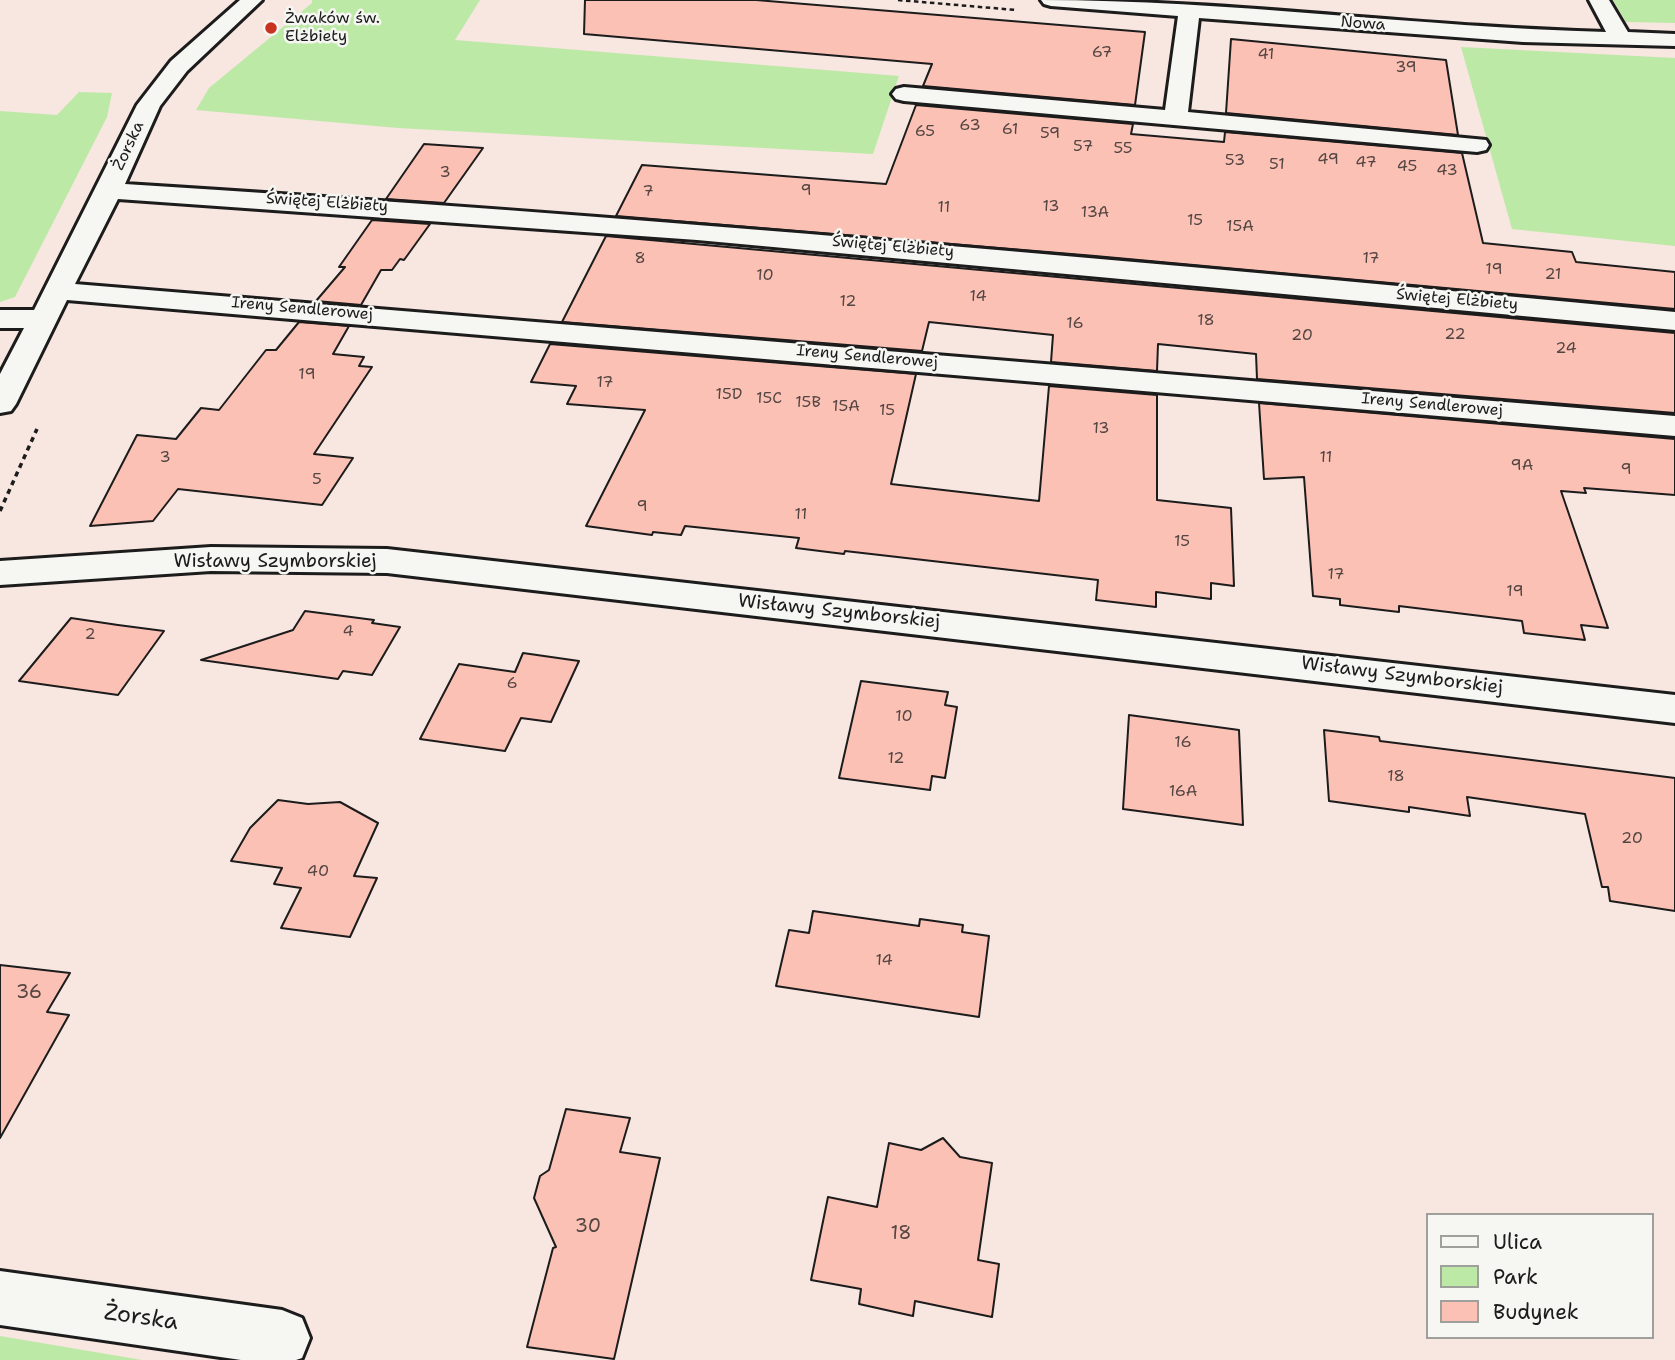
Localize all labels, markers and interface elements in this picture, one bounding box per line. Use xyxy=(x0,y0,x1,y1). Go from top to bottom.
place label: Żwaków św. Elżbiety xyxy=(285,9,380,47)
street label: Nowa xyxy=(1340,13,1386,35)
marker: Żwaków św. Elżbiety xyxy=(263,20,279,36)
house number: 67 xyxy=(1092,43,1112,63)
house number: 41 xyxy=(1257,45,1275,65)
house number: 39 xyxy=(1395,58,1417,78)
house number: 63 xyxy=(959,116,981,136)
street label: Żorska xyxy=(109,118,149,174)
house number: 61 xyxy=(1002,120,1018,140)
house number: 65 xyxy=(915,122,935,142)
house number: 59 xyxy=(1040,124,1060,144)
house number: 57 xyxy=(1073,137,1093,157)
house number: 55 xyxy=(1113,139,1133,159)
house number: 49 xyxy=(1317,150,1339,170)
house number: 53 xyxy=(1225,151,1245,171)
house number: 47 xyxy=(1355,153,1377,173)
house number: 51 xyxy=(1269,155,1285,175)
house number: 45 xyxy=(1397,157,1417,177)
house number: 43 xyxy=(1436,161,1458,181)
house number: 3 xyxy=(439,163,451,183)
house number: 9 xyxy=(800,181,812,201)
house number: 7 xyxy=(642,182,654,202)
street label: Świętej Elżbiety xyxy=(265,189,389,217)
house number: 13 xyxy=(1042,197,1060,217)
house number: 11 xyxy=(938,198,950,218)
house number: 13A xyxy=(1081,203,1109,223)
house number: 15 xyxy=(1187,211,1203,231)
house number: 15A xyxy=(1226,217,1254,237)
street label: Świętej Elżbiety xyxy=(831,232,955,262)
house number: 8 xyxy=(634,249,646,269)
house number: 17 xyxy=(1362,249,1380,269)
house number: 19 xyxy=(1485,260,1503,280)
house number: 21 xyxy=(1544,265,1562,285)
house number: 10 xyxy=(756,266,774,286)
street label: Świętej Elżbiety xyxy=(1395,285,1519,315)
house number: 14 xyxy=(969,287,987,307)
house number: 12 xyxy=(839,292,857,312)
street label: Ireny Sendlerowej xyxy=(230,293,374,325)
house number: 18 xyxy=(1197,311,1215,331)
house number: 16 xyxy=(1066,314,1084,334)
house number: 22 xyxy=(1444,325,1466,345)
house number: 20 xyxy=(1291,326,1313,346)
house number: 24 xyxy=(1555,339,1577,359)
street label: Ireny Sendlerowej xyxy=(795,341,939,373)
house number: 19 xyxy=(298,365,316,385)
house number: 17 xyxy=(596,373,614,393)
house number: 15D xyxy=(716,385,742,405)
house number: 15C xyxy=(756,389,782,409)
street label: Ireny Sendlerowej xyxy=(1360,389,1504,421)
house number: 15B xyxy=(795,393,821,413)
house number: 15A xyxy=(832,397,860,417)
house number: 15 xyxy=(879,401,895,421)
house number: 13 xyxy=(1092,419,1110,439)
house number: 3 xyxy=(159,448,171,468)
house number: 11 xyxy=(1320,448,1332,468)
house number: 9A xyxy=(1511,456,1533,476)
house number: 9 xyxy=(1620,460,1632,480)
house number: 5 xyxy=(312,470,322,490)
house number: 9 xyxy=(636,497,648,517)
house number: 11 xyxy=(795,505,807,525)
house number: 15 xyxy=(1174,532,1190,552)
street label: Wisławy Szymborskiej xyxy=(173,551,377,573)
house number: 17 xyxy=(1327,565,1345,585)
house number: 19 xyxy=(1506,582,1524,602)
street label: Wisławy Szymborskiej xyxy=(737,590,941,634)
house number: 4 xyxy=(342,622,354,642)
house number: 2 xyxy=(84,625,96,645)
street label: Wisławy Szymborskiej xyxy=(1300,652,1504,700)
house number: 6 xyxy=(506,674,518,694)
house number: 10 xyxy=(895,707,913,727)
house number: 16 xyxy=(1174,733,1192,753)
house number: 12 xyxy=(887,749,905,769)
house number: 18 xyxy=(1387,767,1405,787)
house number: 16A xyxy=(1169,782,1197,802)
house number: 20 xyxy=(1621,829,1643,849)
house number: 40 xyxy=(307,862,329,882)
house number: 14 xyxy=(875,951,893,971)
house number: 36 xyxy=(16,982,42,1004)
legend xyxy=(1426,1213,1654,1339)
house number: 30 xyxy=(575,1216,601,1238)
house number: 18 xyxy=(891,1223,911,1245)
text: Ulica xyxy=(1493,1228,1542,1256)
text: Park xyxy=(1493,1263,1538,1291)
text: Budynek xyxy=(1493,1298,1579,1326)
street label: Żorska xyxy=(102,1299,180,1337)

